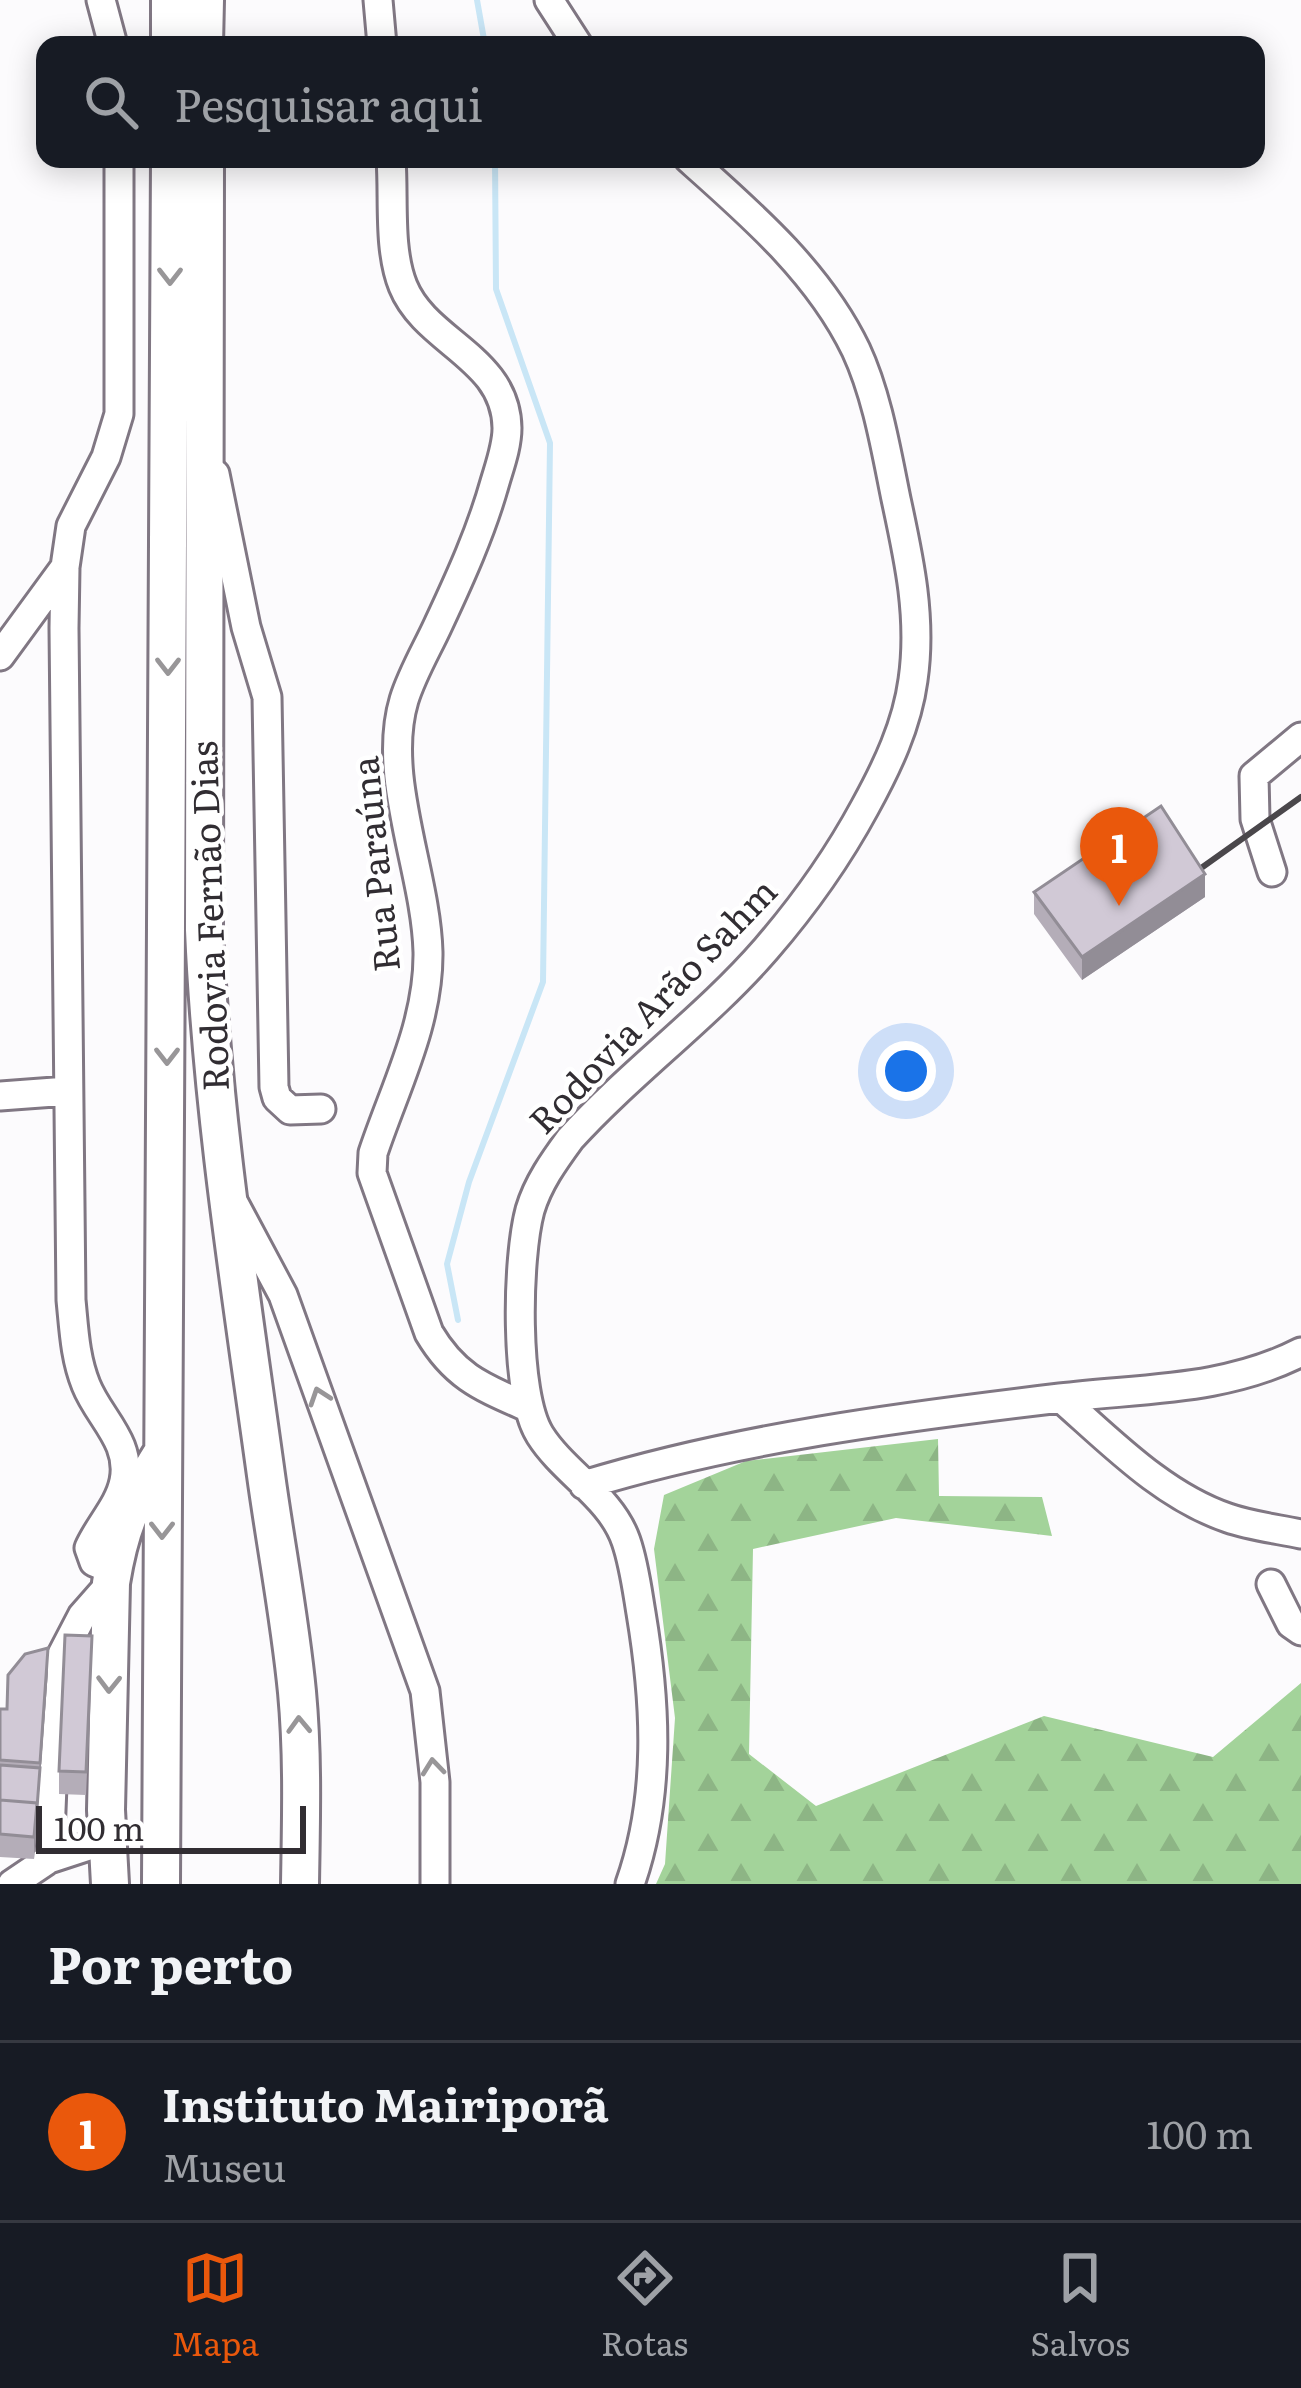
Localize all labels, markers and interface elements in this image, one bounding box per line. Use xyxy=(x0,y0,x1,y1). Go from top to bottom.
search box xyxy=(36,36,1265,168)
icon: search xyxy=(78,69,144,135)
text: Pesquisar aqui xyxy=(174,69,483,136)
one-way arrow xyxy=(157,268,183,286)
one-way arrow xyxy=(156,657,182,676)
street label: Rodovia Fernão Dias xyxy=(175,740,240,1092)
street label: Rua Paraúna xyxy=(336,753,411,975)
pin: 1 xyxy=(1080,807,1158,906)
street label: Rodovia Arão Sahm xyxy=(515,864,787,1144)
your location xyxy=(876,1041,936,1101)
one-way arrow xyxy=(154,1048,180,1066)
one-way arrow xyxy=(309,1387,333,1408)
one-way arrow xyxy=(149,1522,175,1540)
one-way arrow xyxy=(96,1675,122,1694)
one-way arrow xyxy=(286,1715,312,1734)
one-way arrow xyxy=(421,1757,446,1776)
scale bar xyxy=(36,1800,306,1853)
text: 100 m xyxy=(54,1802,144,1851)
text: Por perto xyxy=(48,1924,293,2000)
text: Instituto Mairiporã xyxy=(162,2069,609,2136)
text: 1 xyxy=(79,2103,95,2161)
text: 100 m xyxy=(1146,2103,1253,2161)
text: Museu xyxy=(162,2136,286,2194)
tab: Mapa xyxy=(171,2245,259,2366)
tab: Rotas xyxy=(601,2245,688,2366)
tab: Salvos xyxy=(1030,2245,1130,2366)

